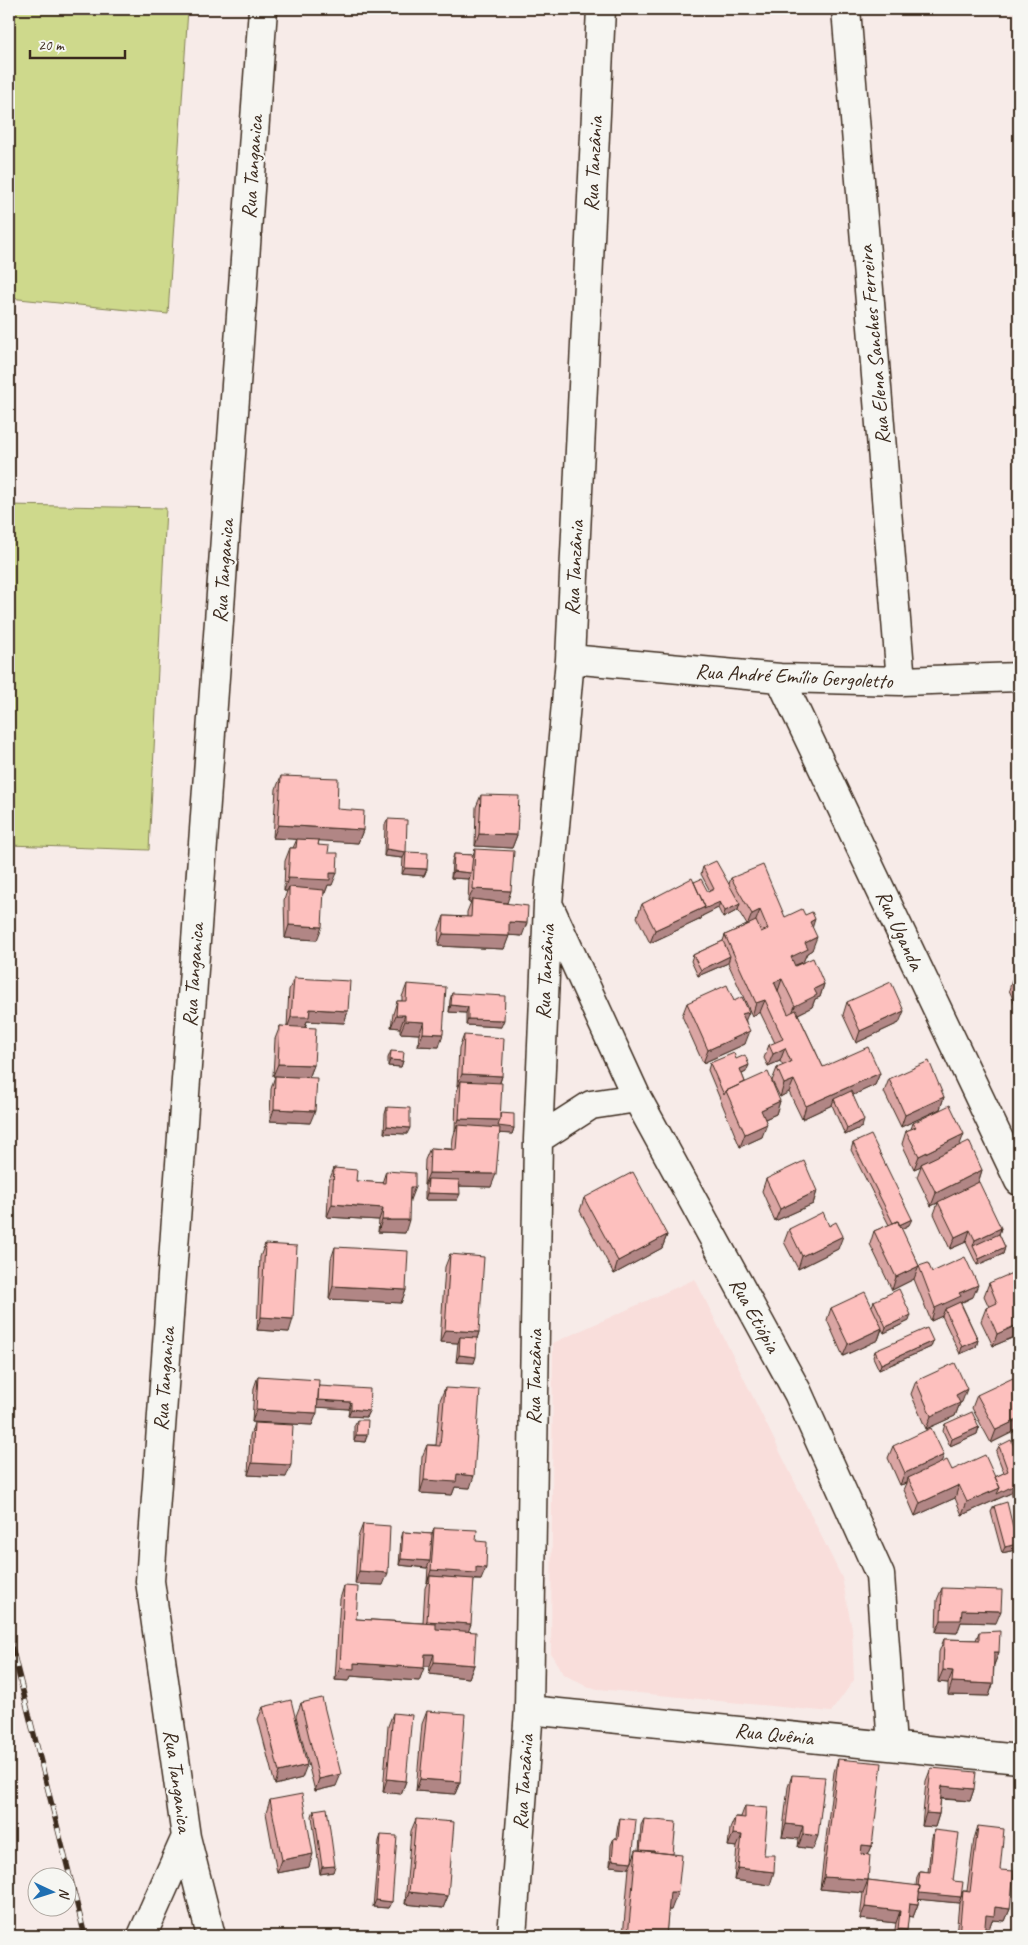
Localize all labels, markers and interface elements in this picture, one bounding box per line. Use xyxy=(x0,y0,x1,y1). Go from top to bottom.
scale bar xyxy=(30,28,125,60)
text: 20 m xyxy=(38,36,65,55)
street label: Rua Tanganica xyxy=(235,112,269,220)
street label: Rua Tanzânia xyxy=(578,114,609,212)
street label: Rua Elena Sanches Ferreira xyxy=(852,242,896,446)
street label: Rua Tanganica xyxy=(206,516,240,624)
street label: Rua Tanzânia xyxy=(559,518,590,616)
street label: Rua André Emílio Gergoletto xyxy=(695,658,895,694)
street label: Rua Uganda xyxy=(870,886,931,976)
street label: Rua Tanganica xyxy=(176,920,210,1028)
street label: Rua Tanzânia xyxy=(530,922,561,1020)
street label: Rua Etiópia xyxy=(724,1273,787,1358)
street label: Rua Tanganica xyxy=(147,1324,181,1432)
street label: Rua Tanzânia xyxy=(520,1328,548,1425)
street label: Rua Quênia xyxy=(734,1717,816,1751)
street label: Rua Tanganica xyxy=(158,1728,198,1836)
street label: Rua Tanzânia xyxy=(507,1732,539,1830)
north arrow xyxy=(28,1868,78,1918)
text: N xyxy=(56,1888,73,1900)

